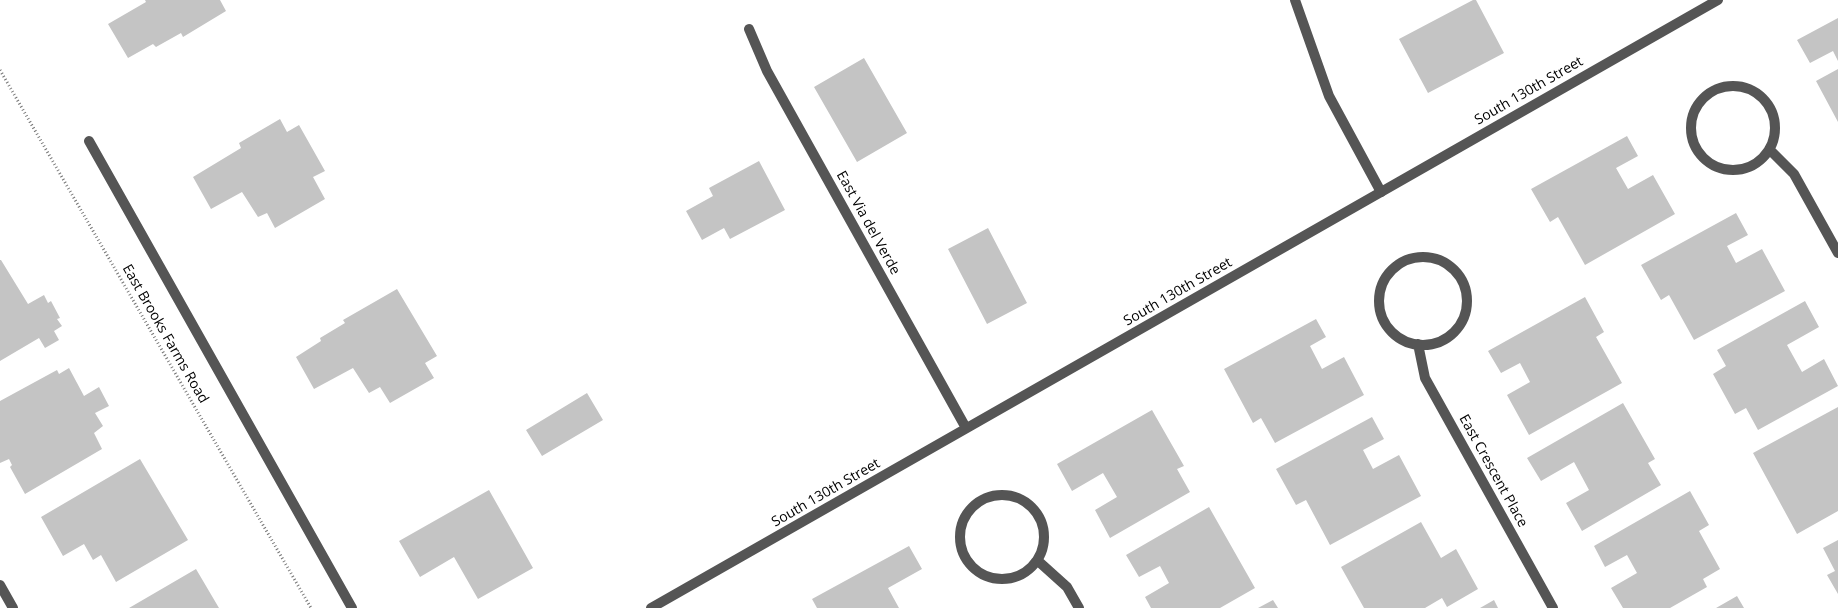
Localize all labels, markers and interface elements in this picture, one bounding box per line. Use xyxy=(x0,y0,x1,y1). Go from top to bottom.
street label: South 130th Street xyxy=(1472,53,1586,129)
street label: East Via del Verde xyxy=(833,168,903,278)
street label: South 130th Street xyxy=(1121,254,1235,330)
street label: East Brooks Farms Road xyxy=(118,262,212,406)
street label: East Crescent Place xyxy=(1455,412,1531,530)
street label: South 130th Street xyxy=(769,455,883,531)

